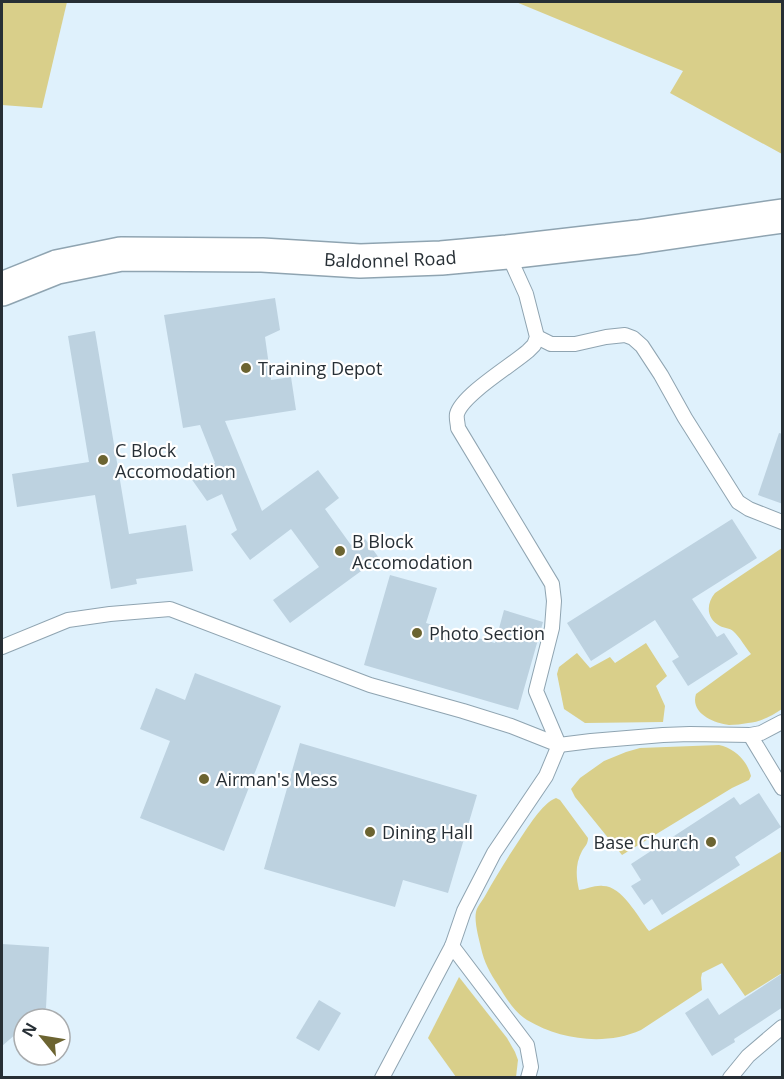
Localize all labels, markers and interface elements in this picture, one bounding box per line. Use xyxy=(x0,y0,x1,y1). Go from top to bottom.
street label: Baldonnel Road xyxy=(323,245,457,273)
place label: Training Depot xyxy=(258,356,382,380)
marker: Training Depot xyxy=(239,361,253,375)
place label: C Block Accomodation xyxy=(115,438,236,483)
marker: C Block Accomodation xyxy=(96,453,110,467)
place label: B Block Accomodation xyxy=(352,529,473,574)
marker: B Block Accomodation xyxy=(333,544,347,558)
place label: Photo Section xyxy=(429,621,545,645)
marker: Photo Section xyxy=(410,626,424,640)
place label: Airman's Mess xyxy=(216,767,338,791)
marker: Airman's Mess xyxy=(197,772,211,786)
place label: Dining Hall xyxy=(382,820,473,844)
marker: Dining Hall xyxy=(363,825,377,839)
place label: Base Church xyxy=(594,830,699,854)
marker: Base Church xyxy=(704,835,718,849)
north arrow xyxy=(12,1007,72,1067)
text: N xyxy=(16,1018,42,1041)

